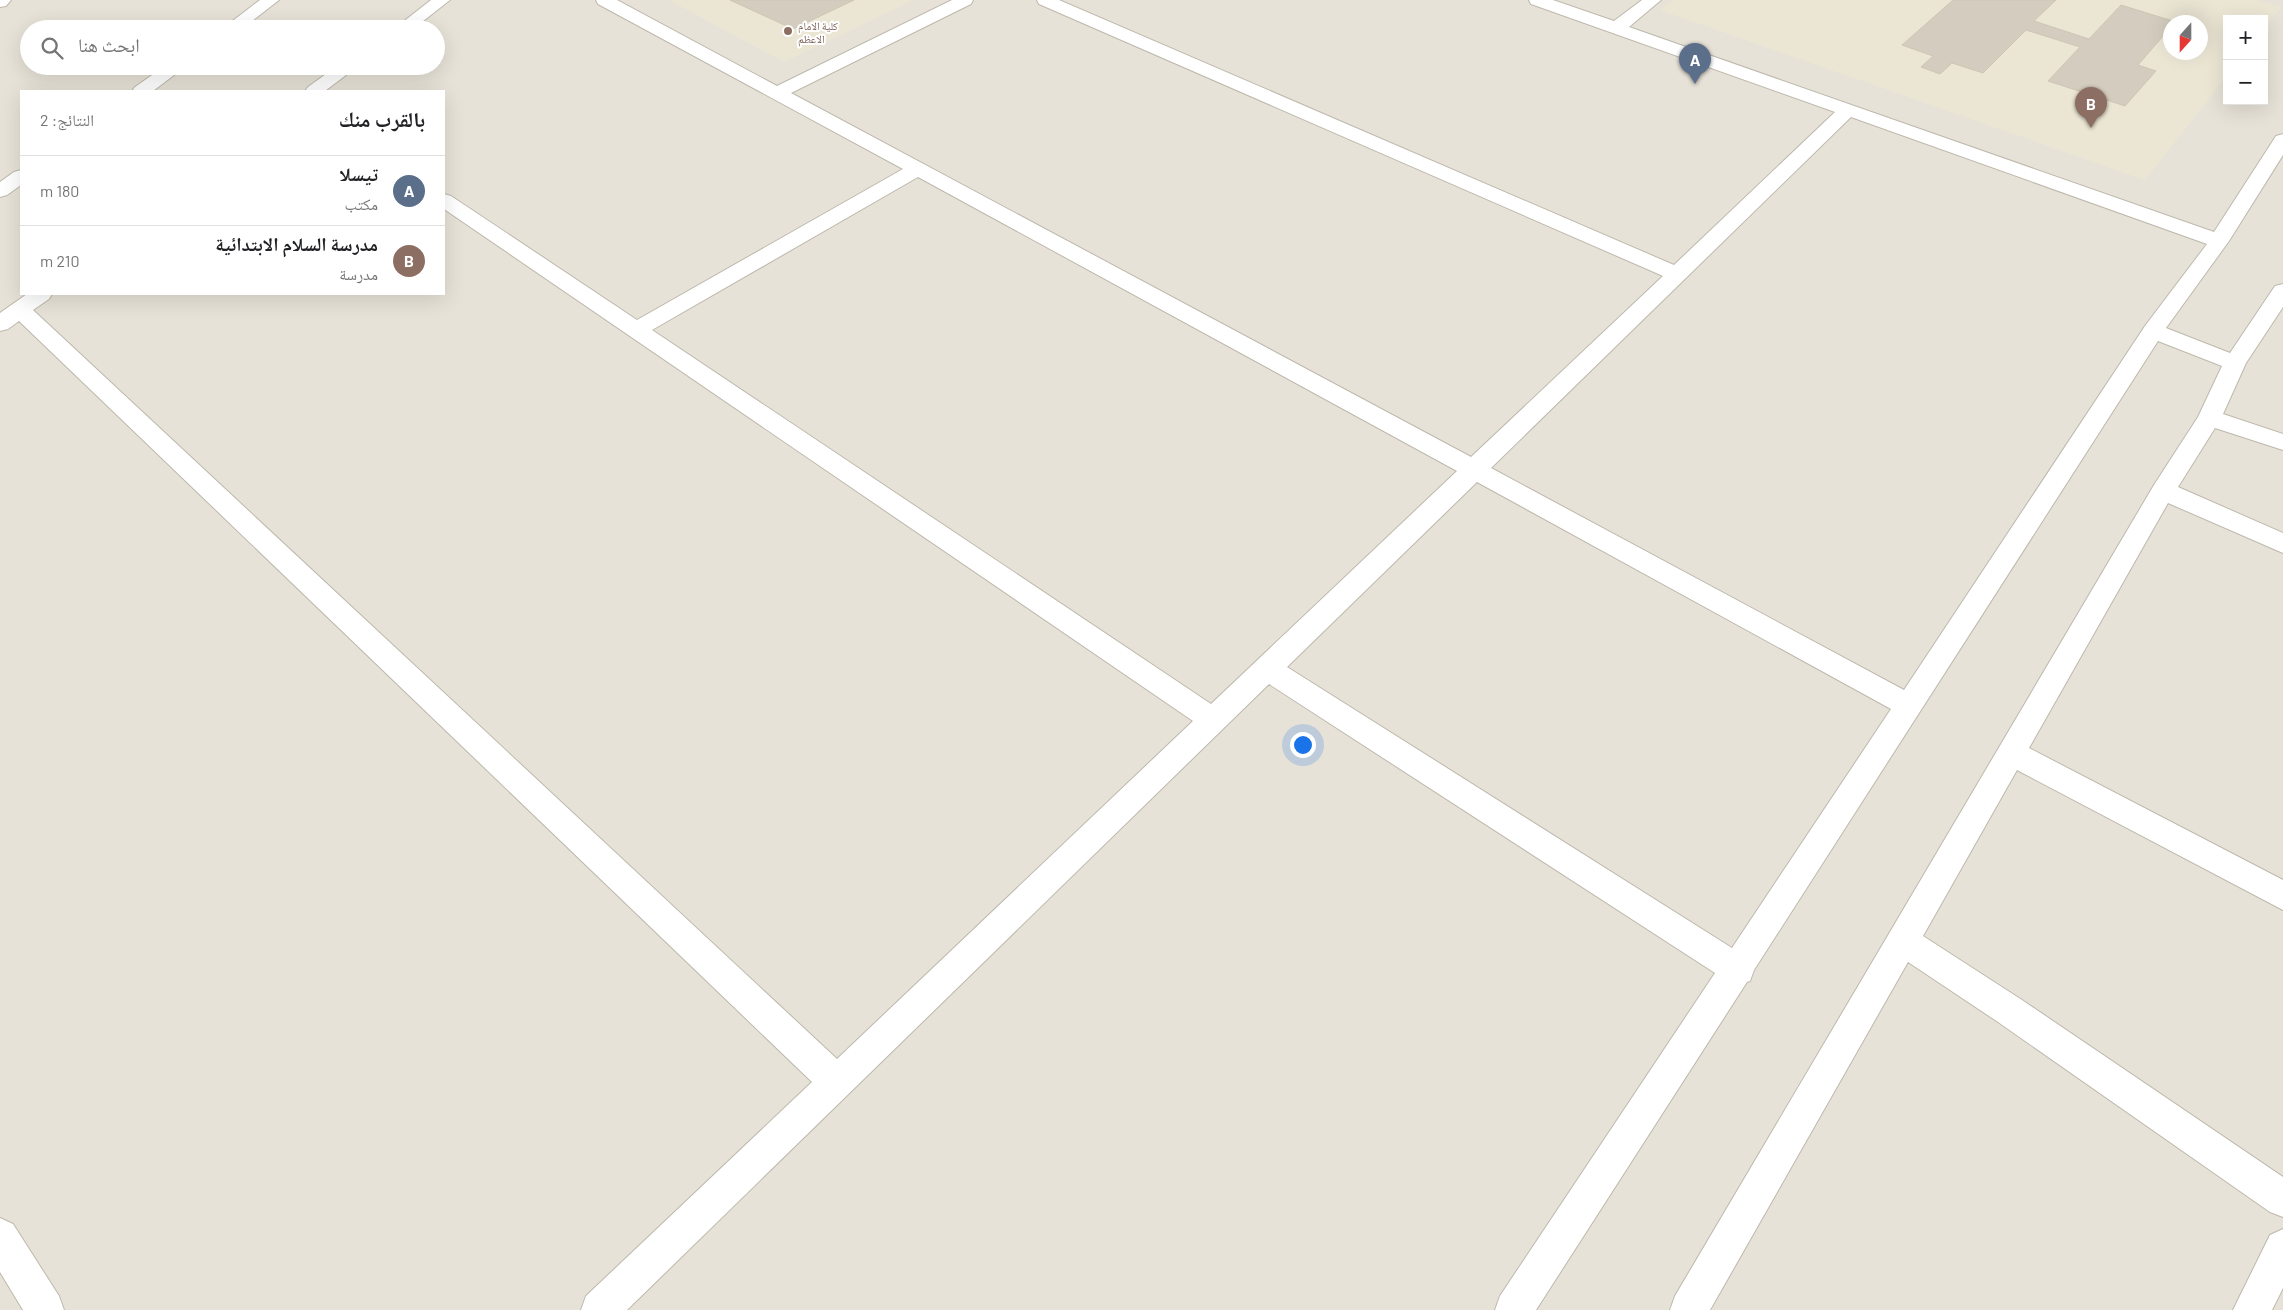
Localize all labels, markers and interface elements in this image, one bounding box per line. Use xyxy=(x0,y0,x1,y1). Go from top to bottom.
north arrow xyxy=(2163,15,2208,60)
map controls xyxy=(2223,15,2268,105)
button: + xyxy=(2223,15,2268,60)
place label: كلية الامام الاعظم xyxy=(798,19,838,47)
search box xyxy=(20,20,445,75)
marker: كلية الامام الاعظم xyxy=(782,25,794,37)
text: ابحث هنا xyxy=(78,33,140,56)
icon: search xyxy=(38,34,66,62)
pin: A xyxy=(1679,43,1711,84)
button: − xyxy=(2223,60,2268,105)
pin: B xyxy=(2075,87,2107,128)
text: بالقرب منك xyxy=(339,106,425,131)
text: النتائج: 2 xyxy=(40,110,94,129)
text: تيسلا xyxy=(339,162,378,185)
text: 180 m xyxy=(40,181,79,200)
text: A xyxy=(404,181,414,200)
text: مكتب xyxy=(345,194,378,213)
text: مدرسة السلام الابتدائية xyxy=(215,232,378,255)
text: 210 m xyxy=(40,251,79,270)
text: B xyxy=(404,251,414,270)
text: مدرسة xyxy=(339,264,378,283)
your location xyxy=(1290,732,1316,758)

